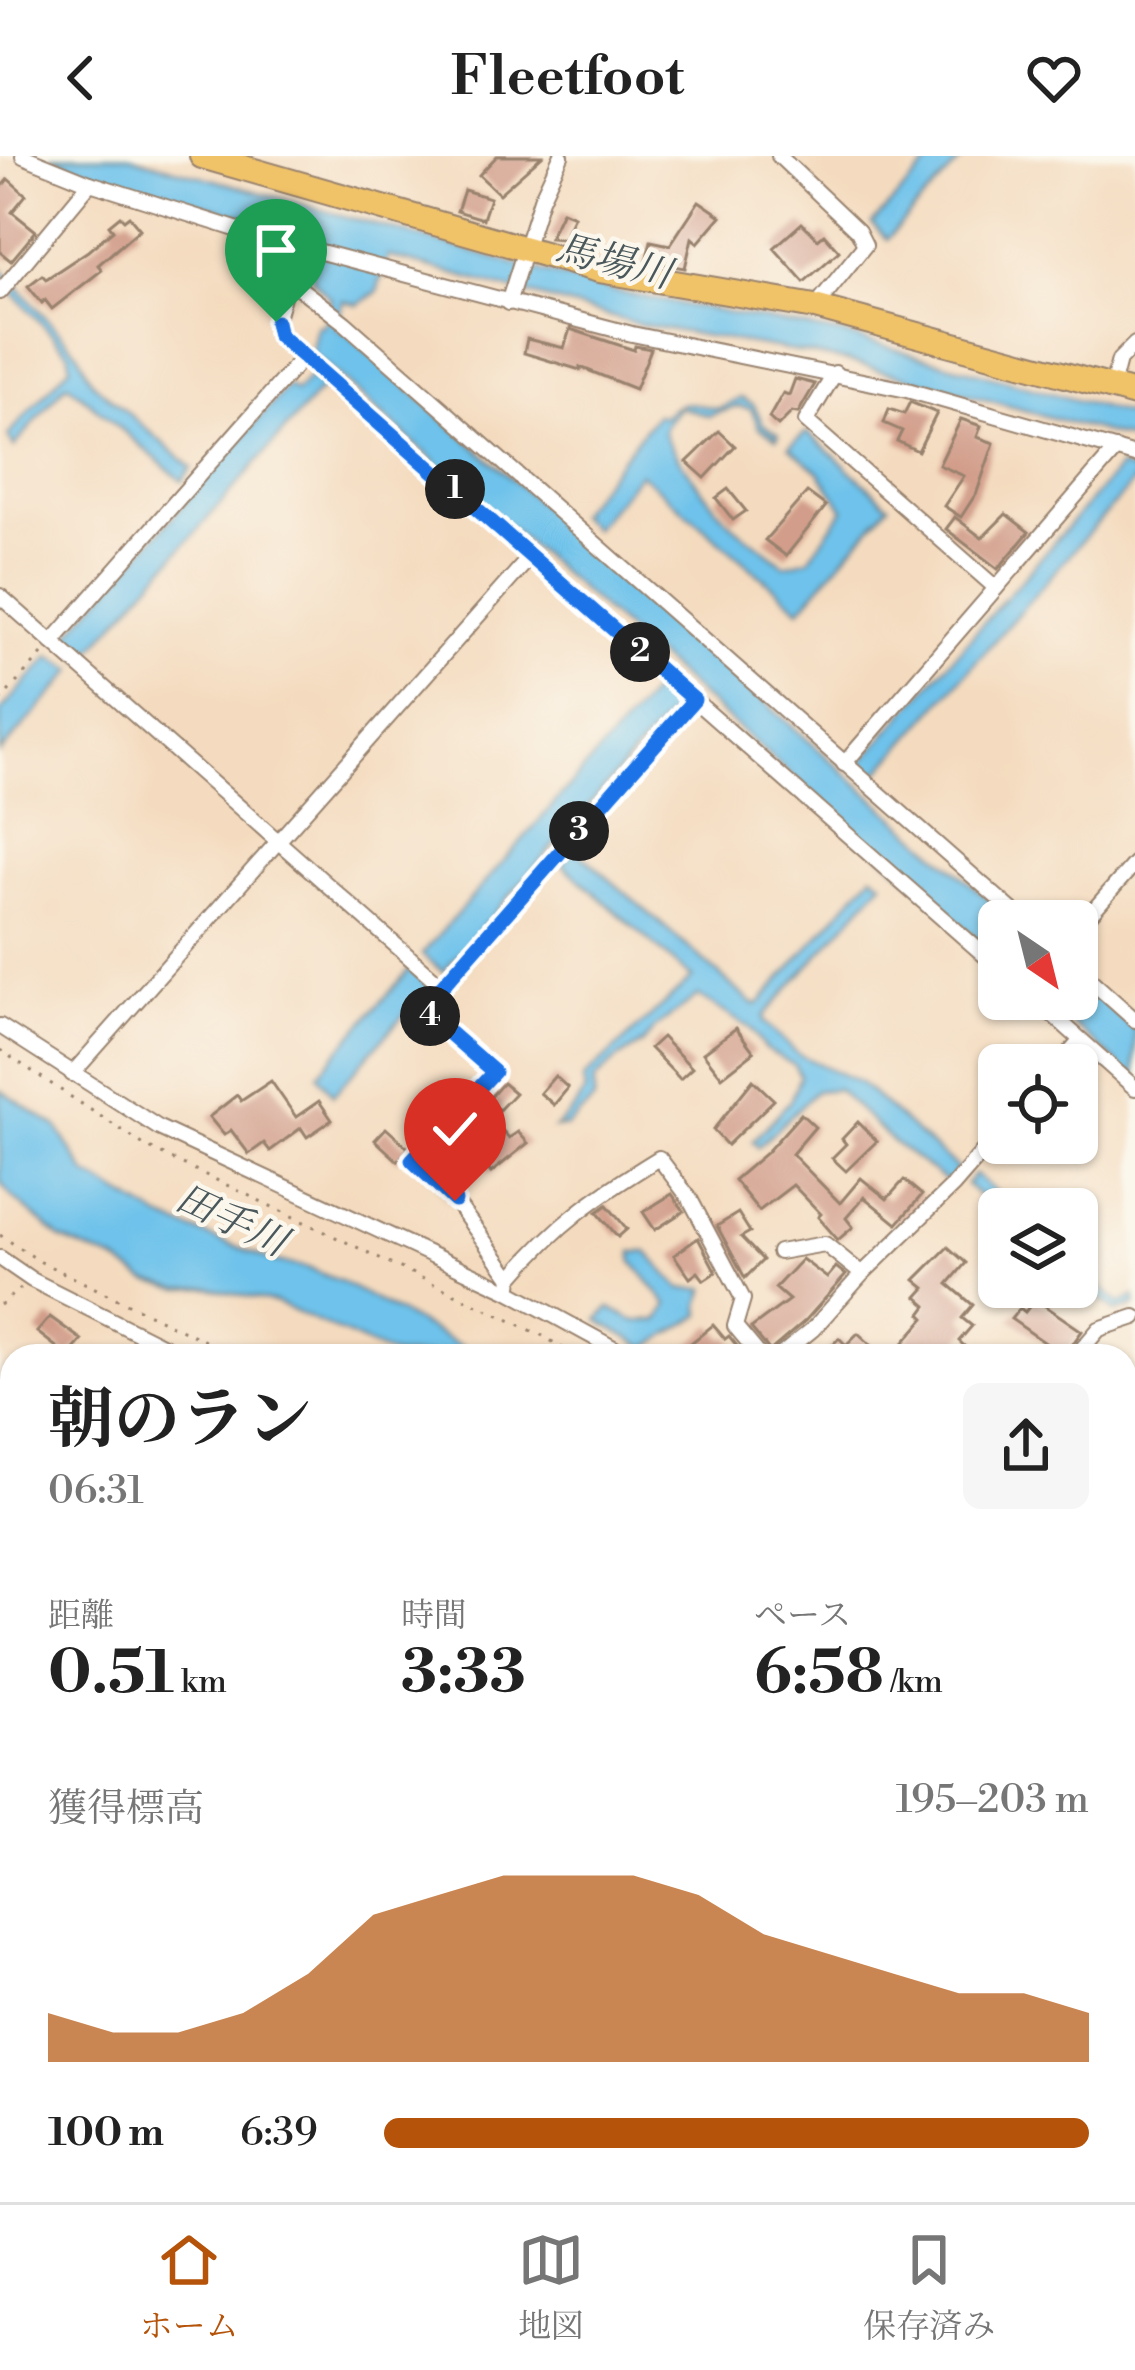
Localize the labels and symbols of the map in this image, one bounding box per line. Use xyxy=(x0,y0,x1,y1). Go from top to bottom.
pin xyxy=(225,199,327,322)
water label: 馬場川 xyxy=(551,224,680,301)
pin: 1 xyxy=(425,459,485,519)
pin: 2 xyxy=(610,622,670,682)
pin: 3 xyxy=(549,801,609,861)
north arrow xyxy=(978,900,1098,1020)
pin: 4 xyxy=(400,986,460,1046)
pin xyxy=(404,1078,506,1201)
water label: 田手川 xyxy=(168,1174,298,1270)

